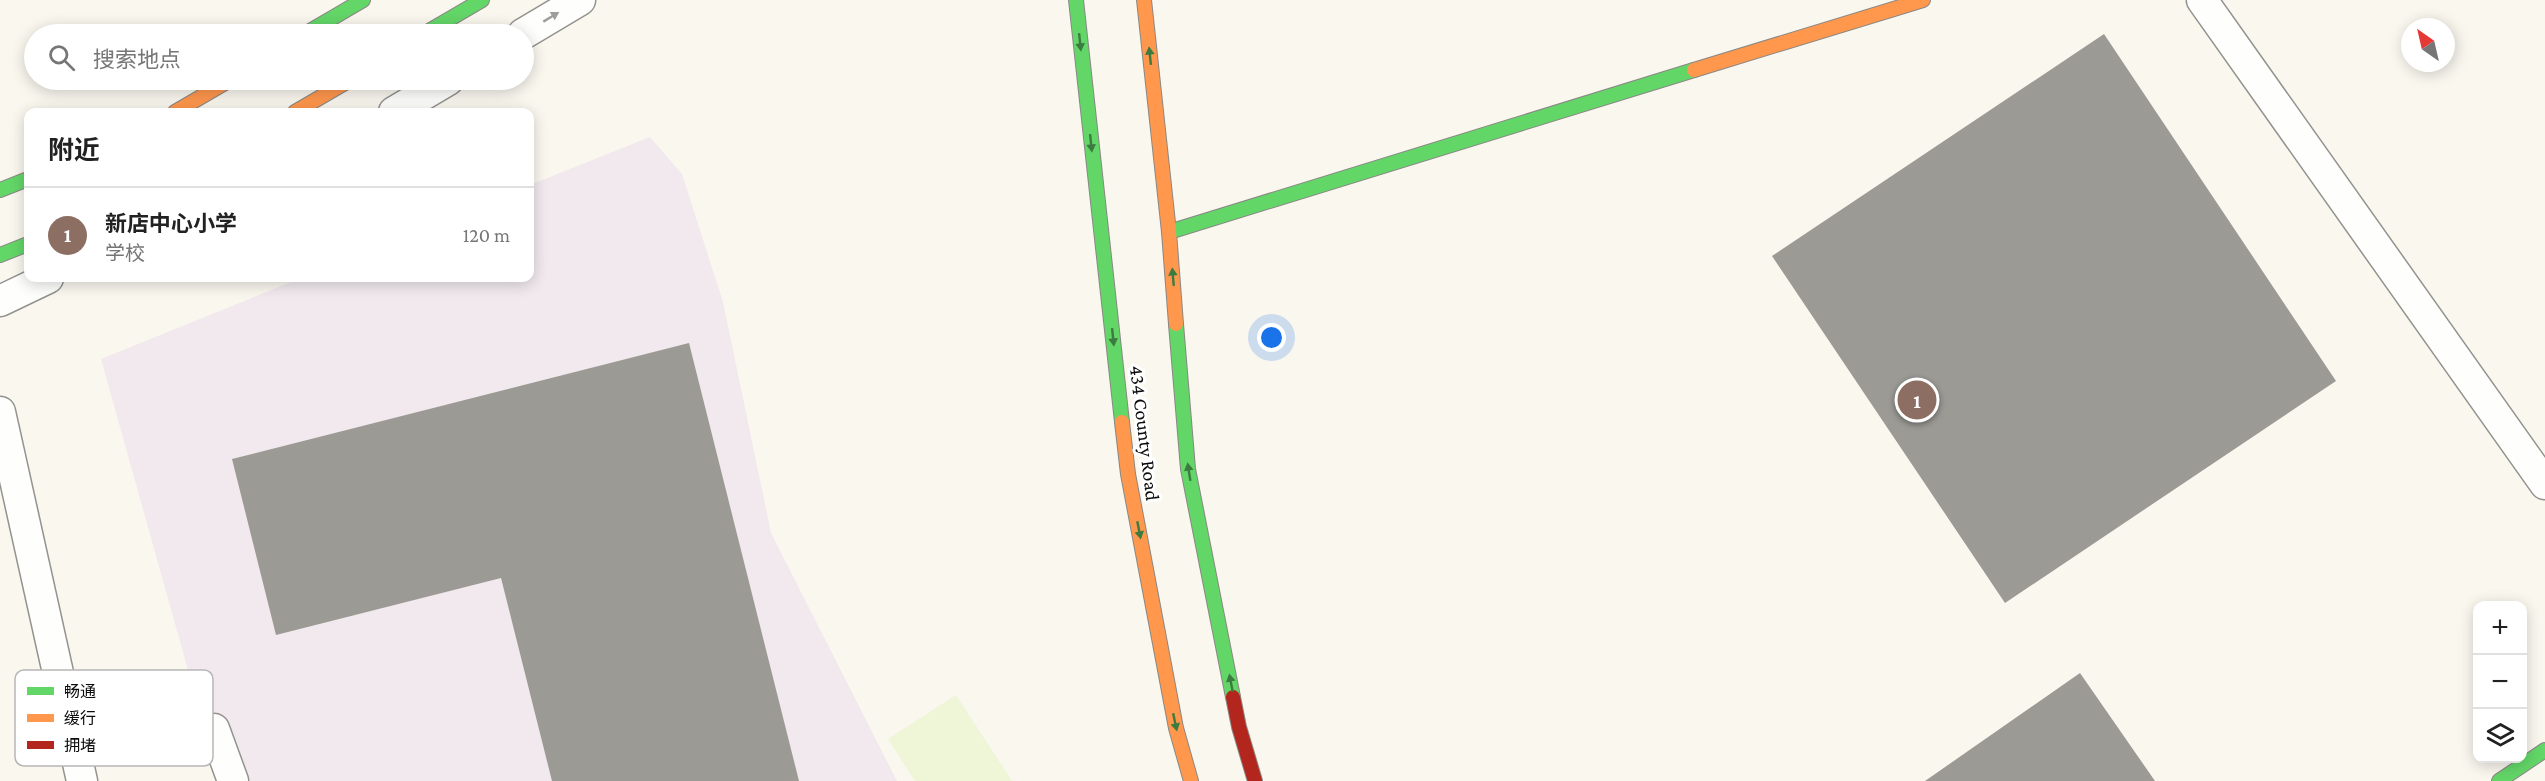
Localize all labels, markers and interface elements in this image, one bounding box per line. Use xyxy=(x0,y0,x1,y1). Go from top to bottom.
one-way arrow xyxy=(543,12,559,23)
north arrow xyxy=(2401,18,2455,72)
search box xyxy=(24,24,534,90)
one-way arrow xyxy=(1075,33,1085,52)
icon: search xyxy=(45,41,78,74)
one-way arrow xyxy=(1146,46,1155,65)
text: 搜索地点 xyxy=(93,47,181,72)
one-way arrow xyxy=(1086,134,1096,153)
text: 附近 xyxy=(48,136,100,165)
text: 新店中心小学 xyxy=(105,211,237,236)
text: 1 xyxy=(64,224,71,246)
text: 120 m xyxy=(463,224,510,246)
text: 学校 xyxy=(105,242,145,264)
one-way arrow xyxy=(1168,268,1178,287)
your location xyxy=(1257,323,1286,352)
one-way arrow xyxy=(1108,327,1118,346)
street label: 434 County Road xyxy=(1125,364,1164,503)
pin: 1 xyxy=(1898,378,1936,422)
one-way arrow xyxy=(1185,462,1194,481)
one-way arrow xyxy=(1135,521,1144,540)
map controls xyxy=(2473,601,2527,763)
button: + xyxy=(2473,601,2527,655)
button: − xyxy=(2473,655,2527,709)
legend xyxy=(15,670,213,766)
one-way arrow xyxy=(1226,674,1235,693)
text: 畅通 xyxy=(64,683,96,700)
button: layers xyxy=(2473,709,2527,763)
text: 缓行 xyxy=(64,710,96,727)
one-way arrow xyxy=(1171,712,1180,731)
text: 拥堵 xyxy=(64,737,96,754)

